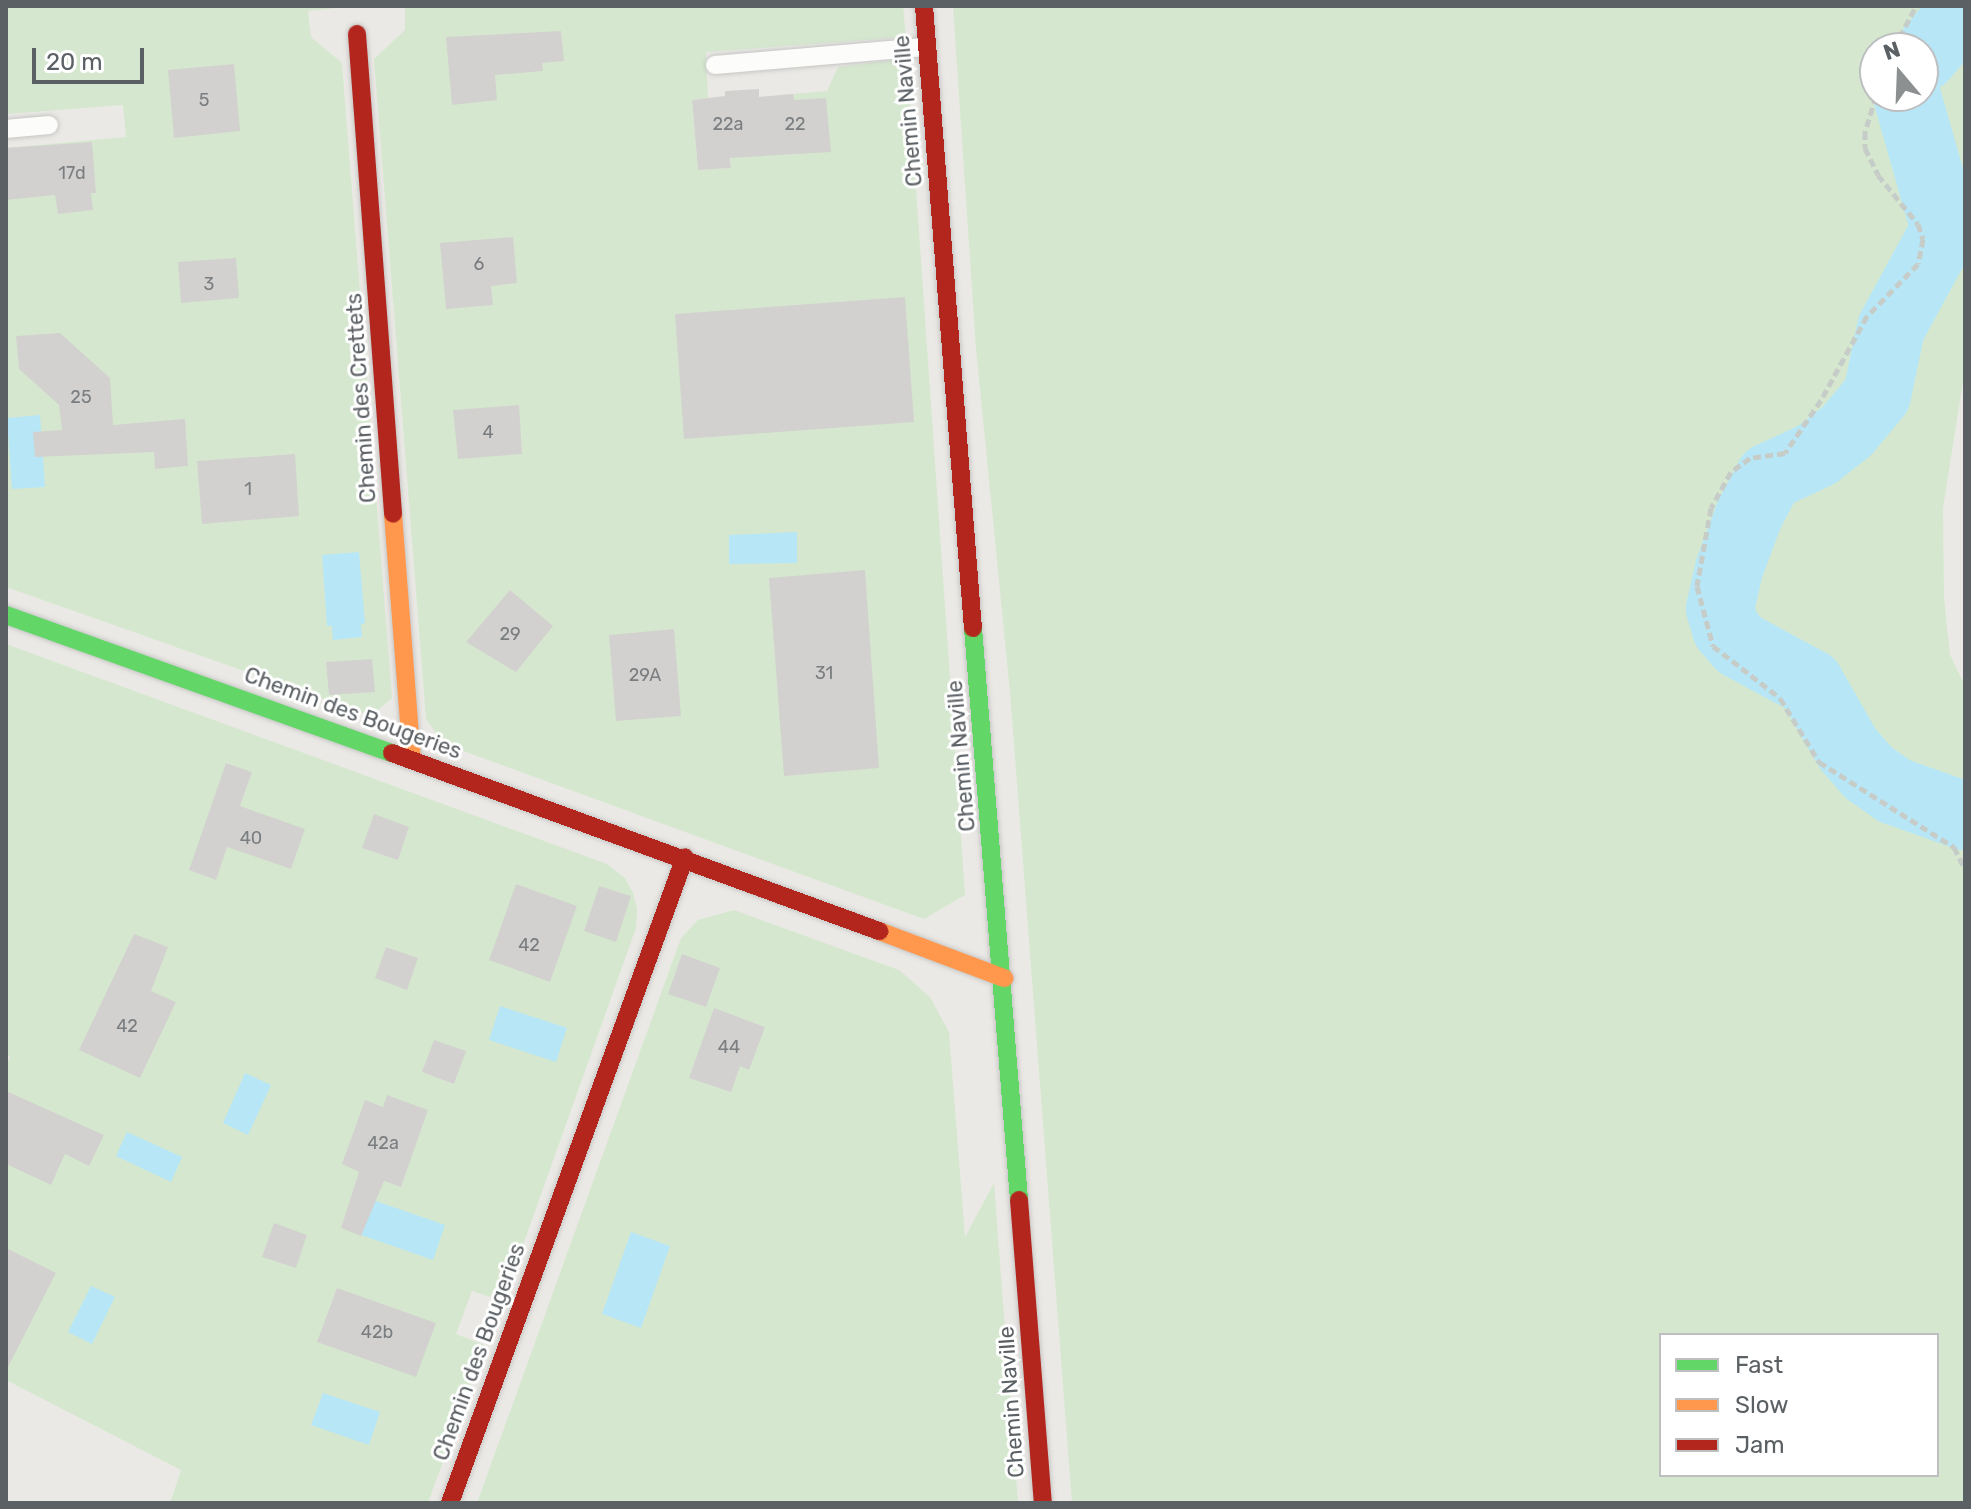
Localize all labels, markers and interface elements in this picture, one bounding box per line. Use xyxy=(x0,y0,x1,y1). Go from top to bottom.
scale bar xyxy=(36,32,148,82)
north arrow xyxy=(1859,32,1939,112)
street label: Chemin Naville xyxy=(888,34,928,188)
text: N xyxy=(1880,35,1904,66)
text: 20 m xyxy=(46,48,103,76)
house number: 5 xyxy=(199,89,209,111)
house number: 22a xyxy=(712,113,744,135)
house number: 22 xyxy=(784,113,806,135)
house number: 17d xyxy=(58,162,86,184)
house number: 6 xyxy=(474,253,484,275)
house number: 3 xyxy=(204,273,214,295)
street label: Chemin des Crettets xyxy=(340,292,382,504)
house number: 25 xyxy=(70,386,92,408)
house number: 4 xyxy=(482,421,494,443)
house number: 1 xyxy=(244,478,252,500)
house number: 29 xyxy=(499,623,521,645)
street label: Chemin des Bougeries xyxy=(241,661,465,765)
house number: 31 xyxy=(815,662,833,684)
house number: 29A xyxy=(629,664,661,686)
street label: Chemin Naville xyxy=(941,679,981,833)
house number: 40 xyxy=(240,827,262,849)
house number: 42 xyxy=(518,934,540,956)
house number: 42 xyxy=(116,1015,138,1037)
house number: 44 xyxy=(718,1036,740,1058)
house number: 42a xyxy=(367,1132,399,1154)
street label: Chemin des Bougeries xyxy=(427,1240,531,1464)
house number: 42b xyxy=(361,1321,393,1343)
street label: Chemin Naville xyxy=(993,1325,1029,1479)
legend xyxy=(1659,1333,1939,1477)
text: Fast xyxy=(1735,1351,1783,1379)
text: Slow xyxy=(1735,1391,1788,1419)
text: Jam xyxy=(1735,1431,1785,1459)

